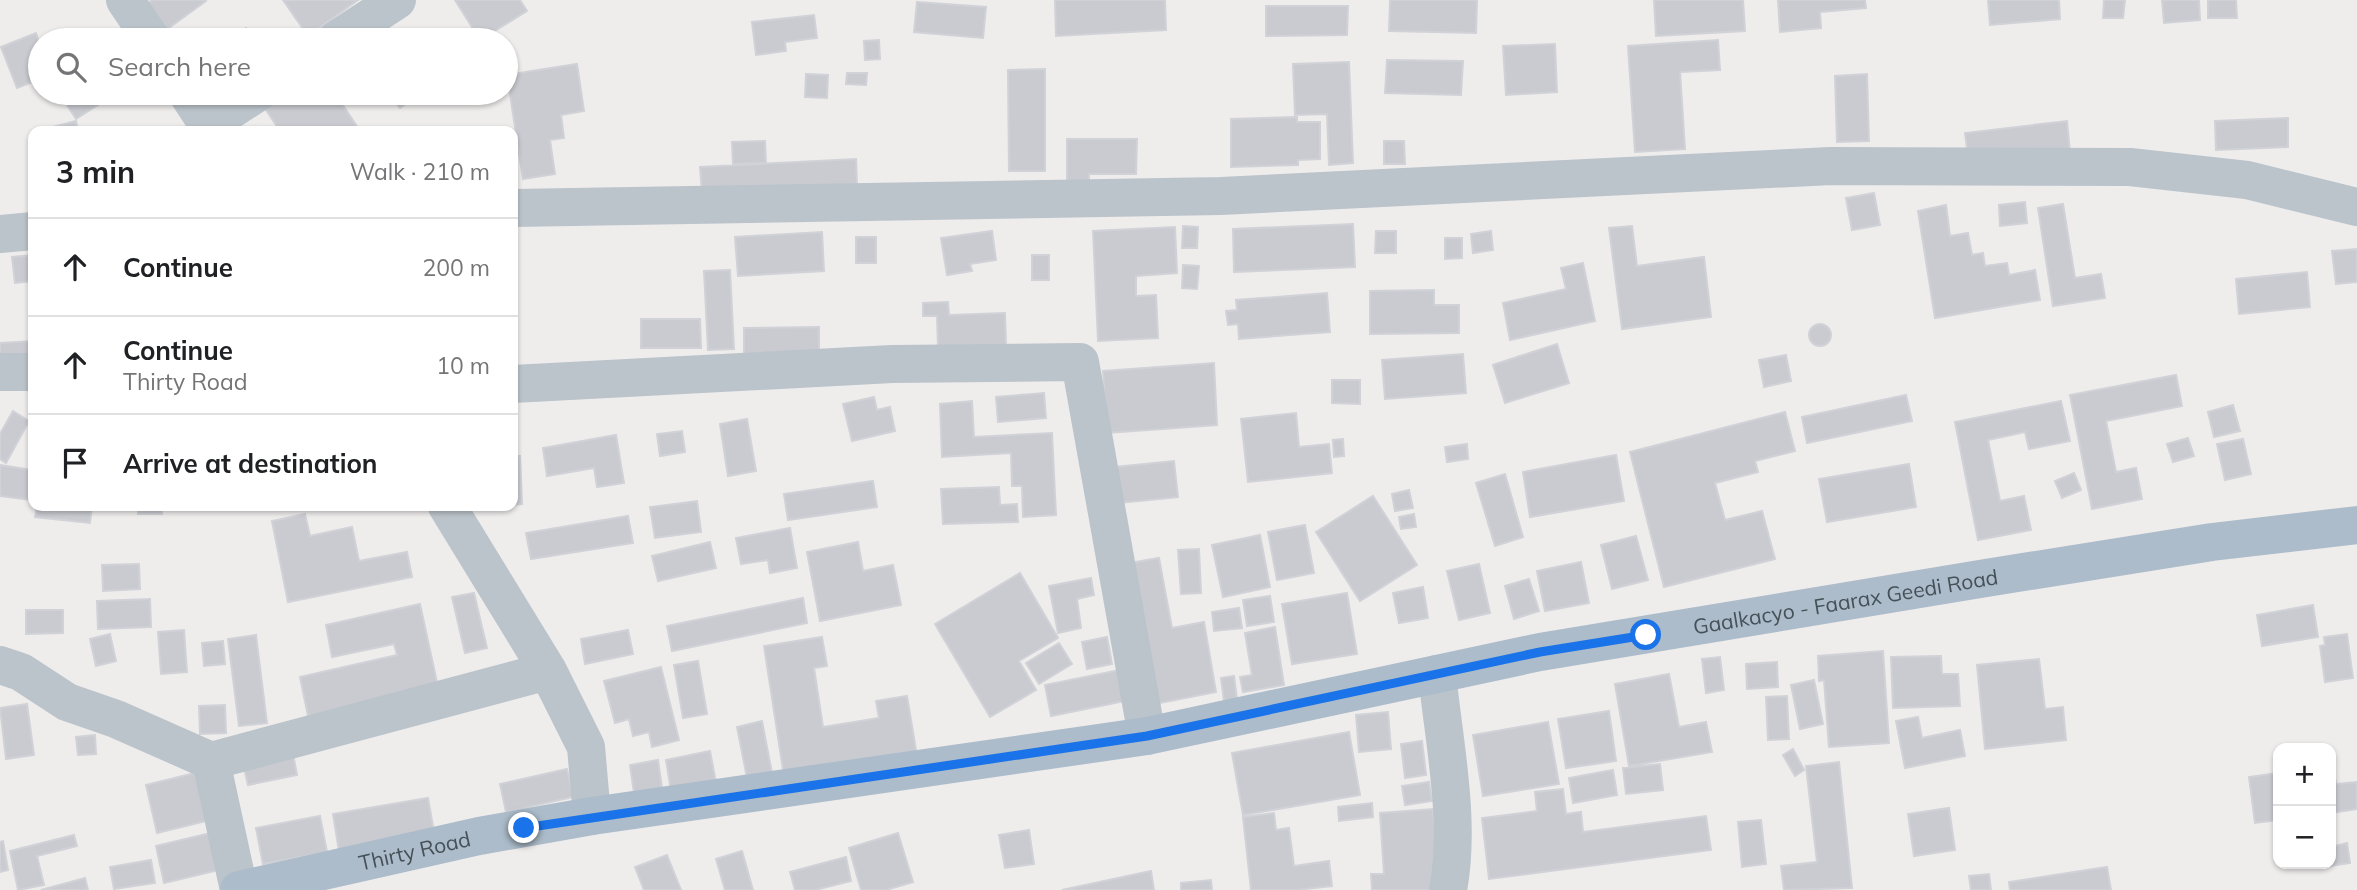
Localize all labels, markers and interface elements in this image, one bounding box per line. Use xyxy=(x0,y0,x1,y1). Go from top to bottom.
search box xyxy=(28,28,518,105)
icon: search xyxy=(52,48,90,86)
text: Search here xyxy=(108,50,251,83)
text: 3 min xyxy=(56,153,135,191)
text: Walk · 210 m xyxy=(350,157,490,186)
icon: ahead xyxy=(56,248,94,286)
text: Continue xyxy=(123,251,233,284)
text: 200 m xyxy=(422,253,490,282)
text: Continue xyxy=(123,334,233,367)
icon: ahead xyxy=(56,346,94,384)
text: 10 m xyxy=(436,351,490,380)
text: Thirty Road xyxy=(123,367,248,396)
icon: arrive xyxy=(56,444,94,482)
text: Arrive at destination xyxy=(123,447,378,480)
street label: Gaalkacyo - Faarax Geedi Road xyxy=(1691,563,2000,639)
route start xyxy=(1630,619,1661,650)
map controls xyxy=(2273,743,2336,869)
button: + xyxy=(2273,743,2336,806)
button: − xyxy=(2273,806,2336,869)
route end xyxy=(508,812,539,843)
street label: Thirty Road xyxy=(356,825,473,876)

